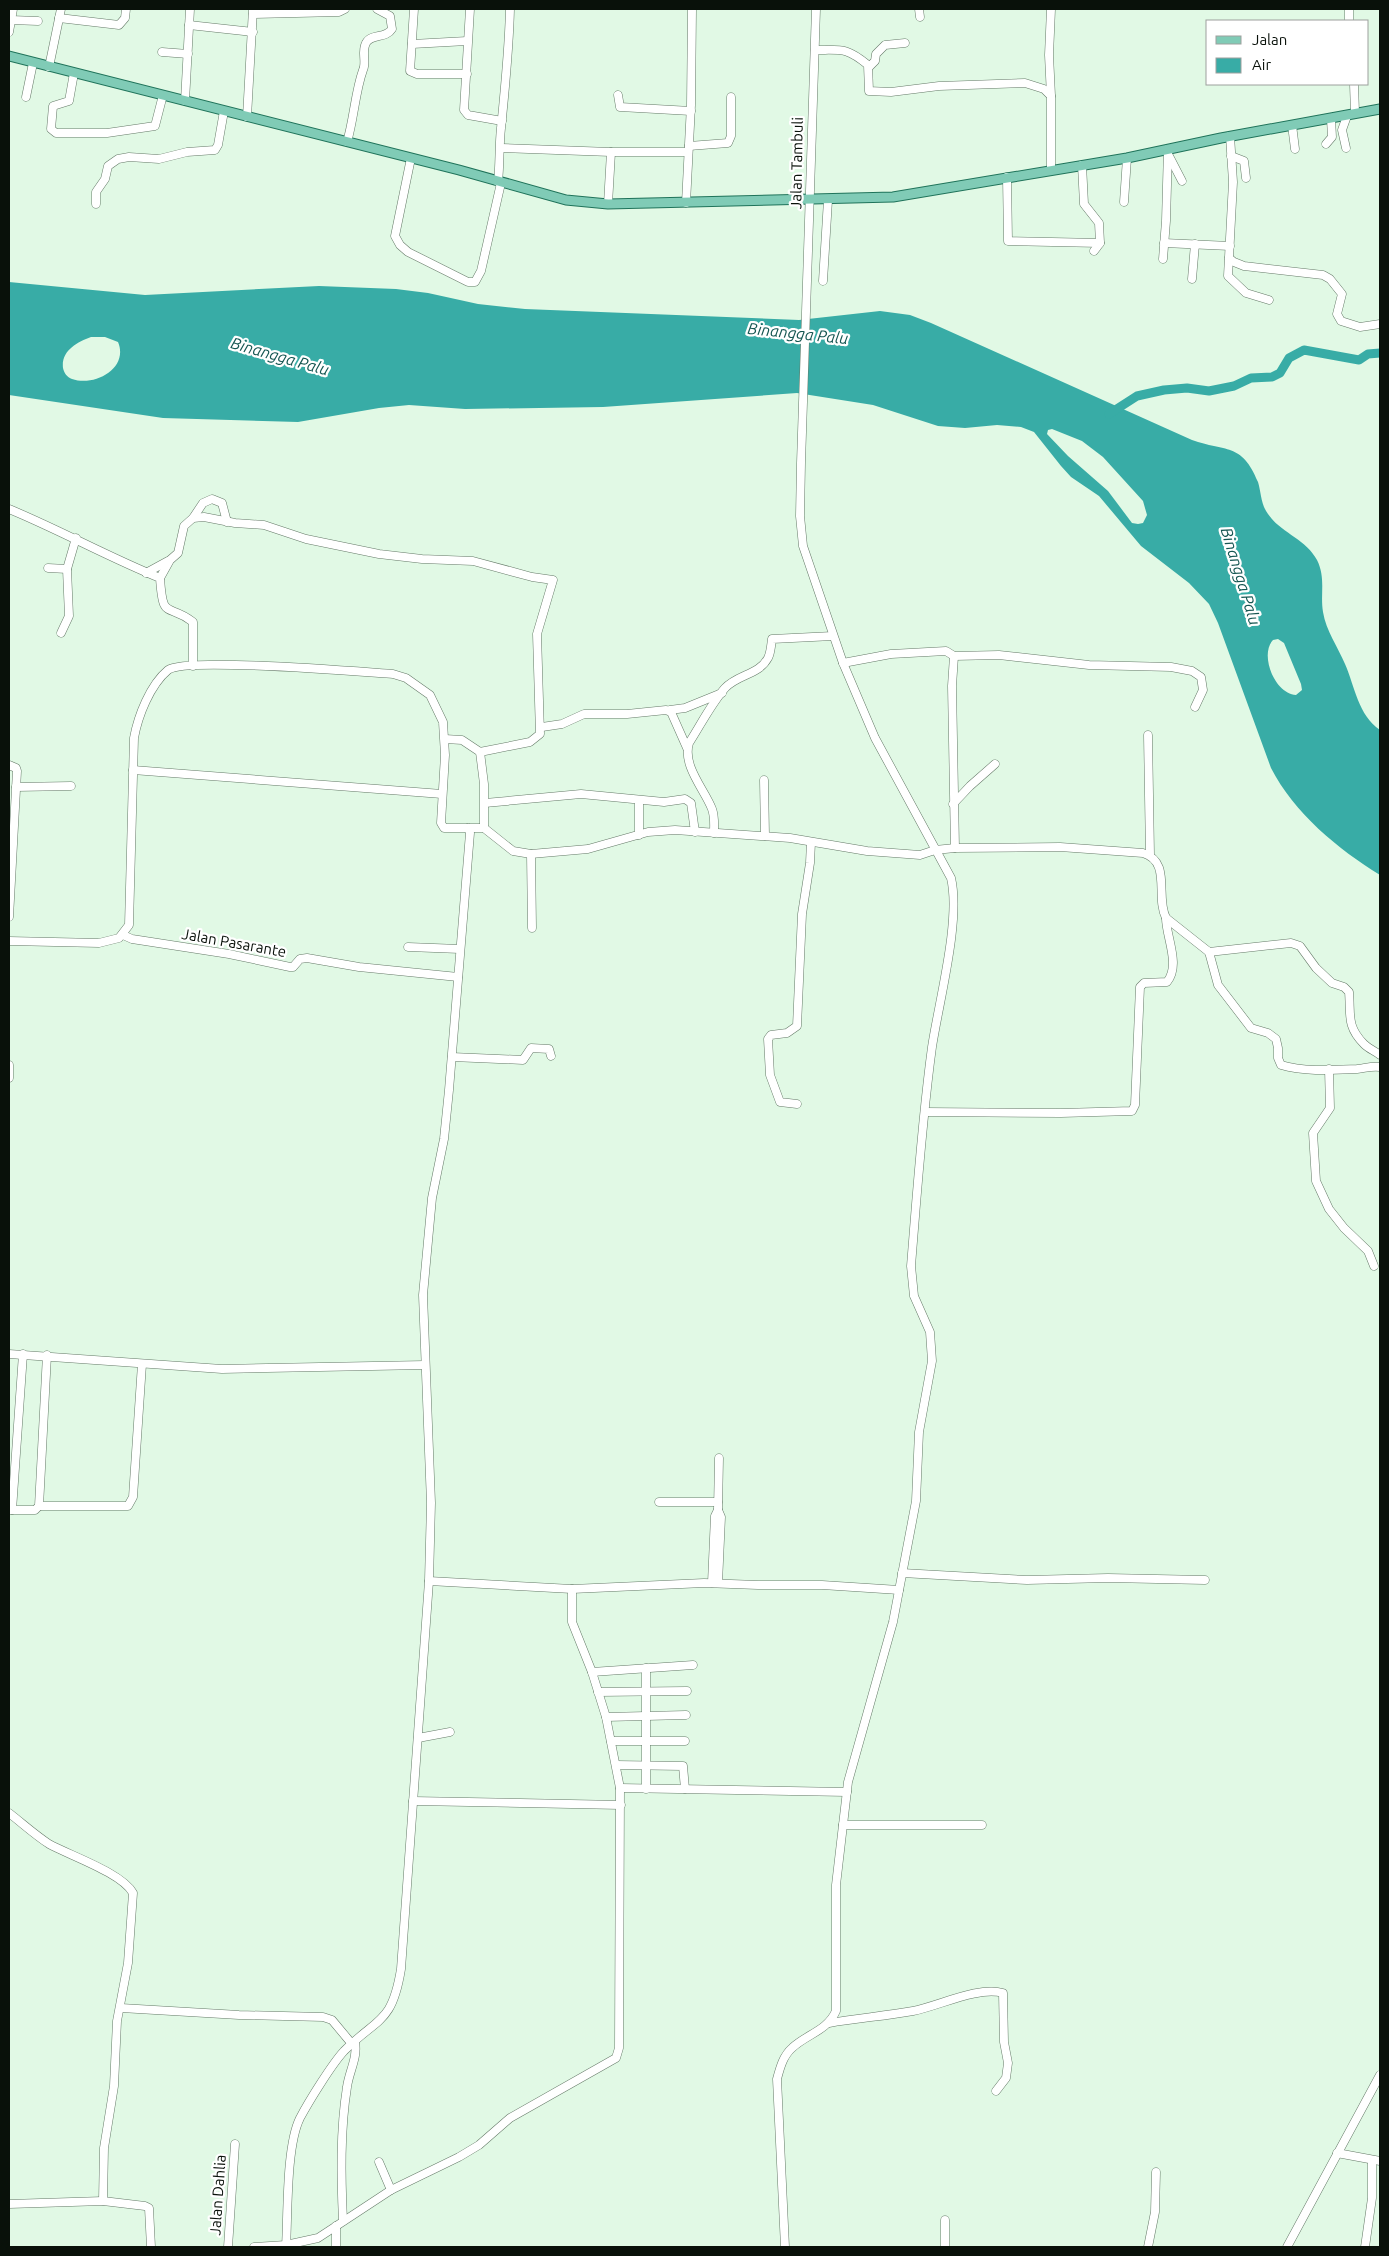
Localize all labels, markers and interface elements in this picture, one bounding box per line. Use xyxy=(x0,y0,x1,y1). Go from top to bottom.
legend xyxy=(1206,20,1369,85)
text: Jalan xyxy=(1252,31,1287,48)
text: Air xyxy=(1252,56,1271,73)
street label: Jalan Tambuli xyxy=(787,117,806,209)
water label: Binangga Palu xyxy=(747,319,850,347)
water label: Binangga Palu xyxy=(229,333,331,379)
water label: Binangga Palu xyxy=(1218,525,1265,627)
street label: Jalan Pasarante xyxy=(181,925,288,960)
street label: Jalan Dahlia xyxy=(206,2154,229,2236)

